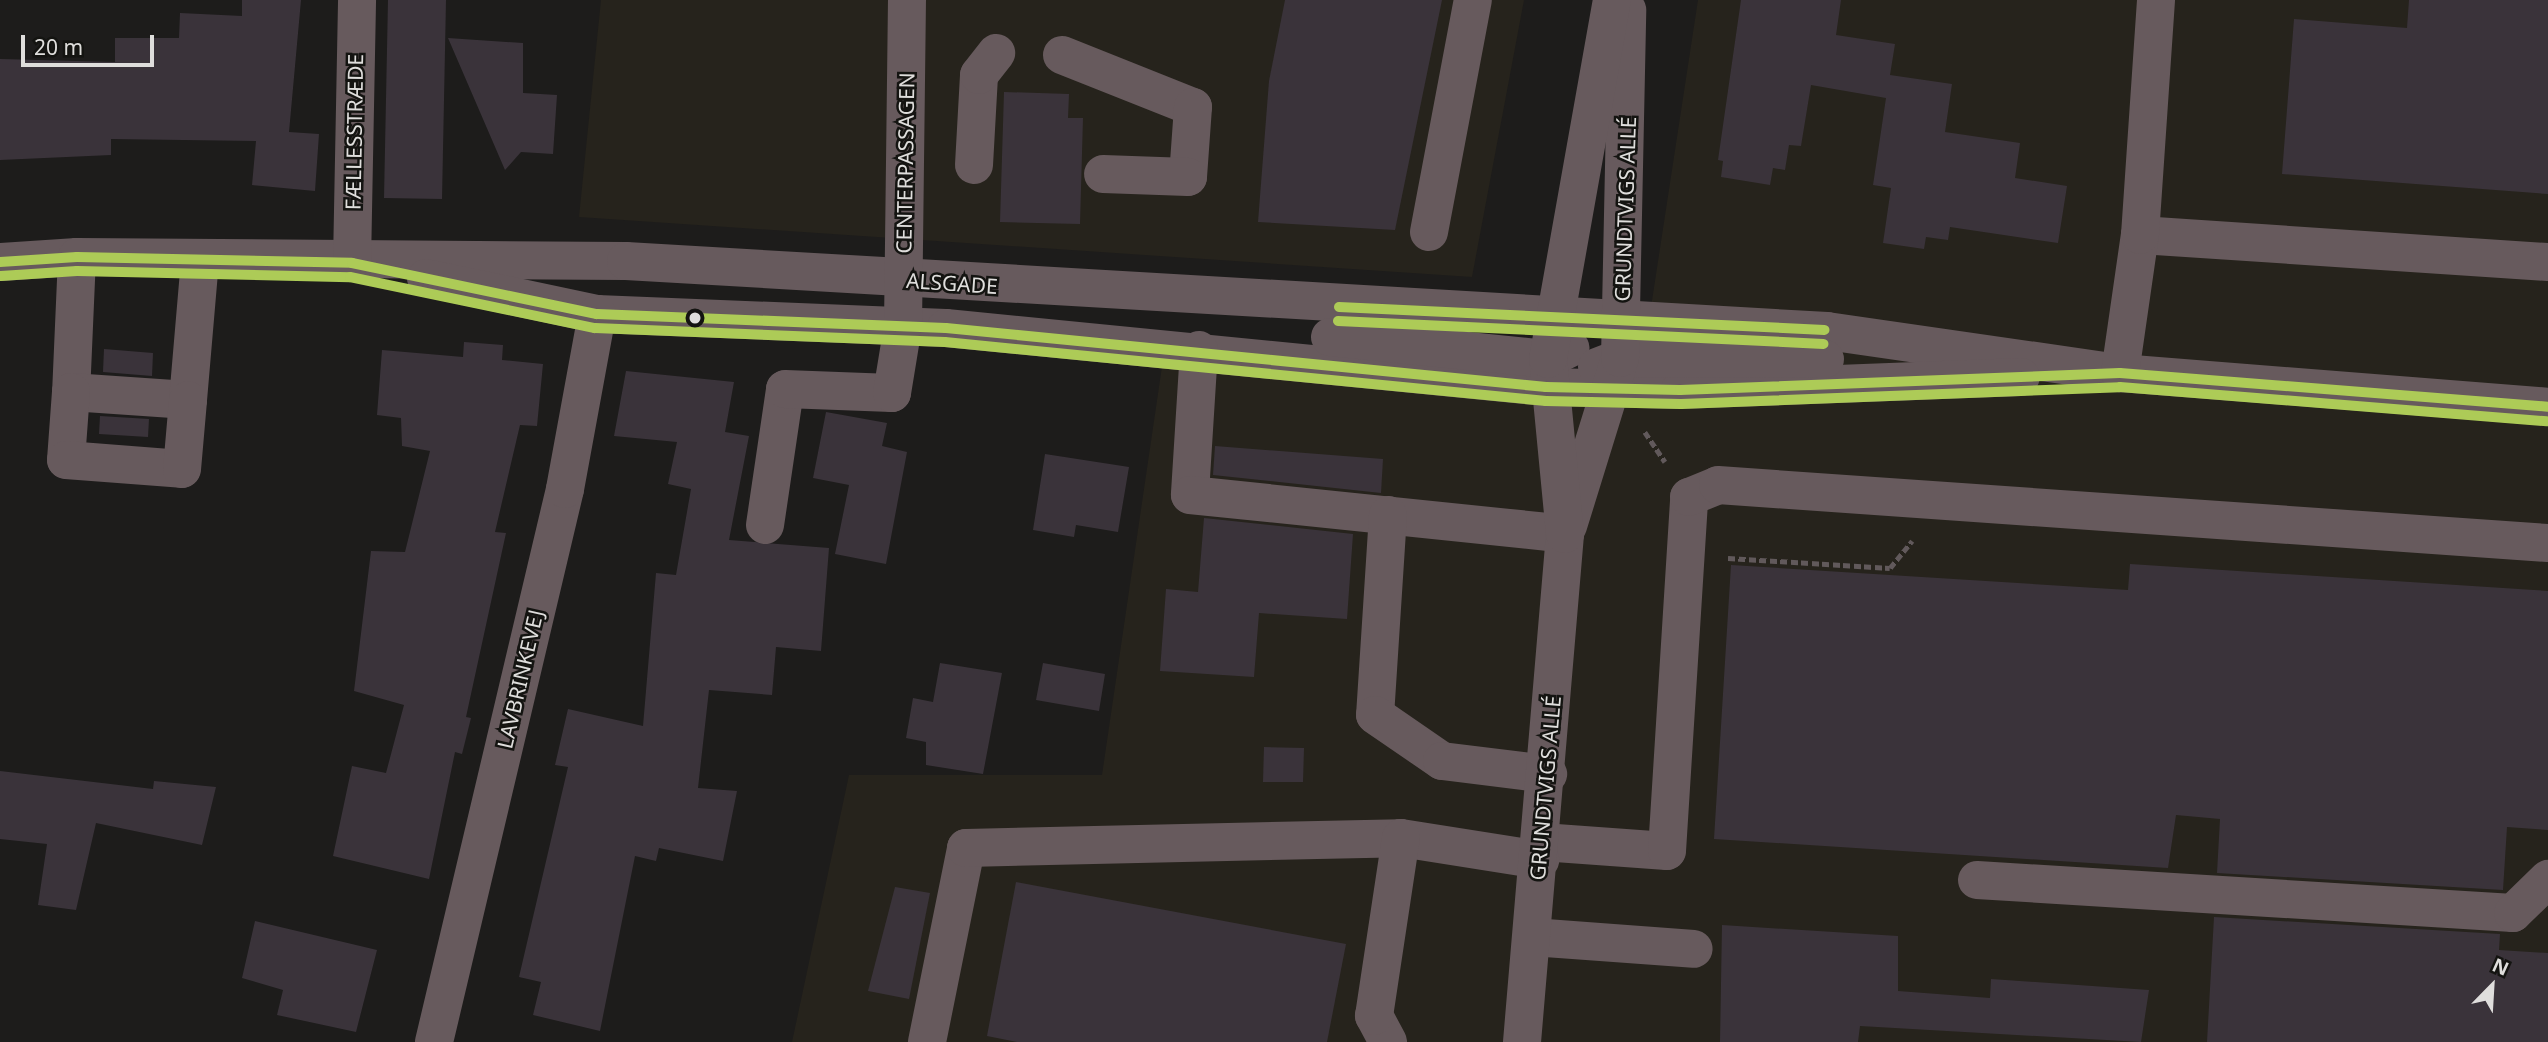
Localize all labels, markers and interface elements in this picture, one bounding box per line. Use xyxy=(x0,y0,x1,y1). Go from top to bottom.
scale bar xyxy=(24,21,158,65)
text: 20 m xyxy=(34,33,83,61)
street label: FÆLLESSTRÆDE xyxy=(340,54,368,210)
street label: CENTERPASSAGEN xyxy=(891,72,919,254)
street label: GRUNDTVIGS ALLÉ xyxy=(1609,116,1641,302)
street label: ALSGADE xyxy=(905,267,999,299)
unlabelled marker xyxy=(688,311,702,325)
street label: LAVBRINKEVEJ xyxy=(492,607,548,751)
street label: GRUNDTVIGS ALLÉ xyxy=(1524,695,1566,881)
north arrow xyxy=(2457,951,2527,1021)
text: N xyxy=(2488,952,2513,982)

